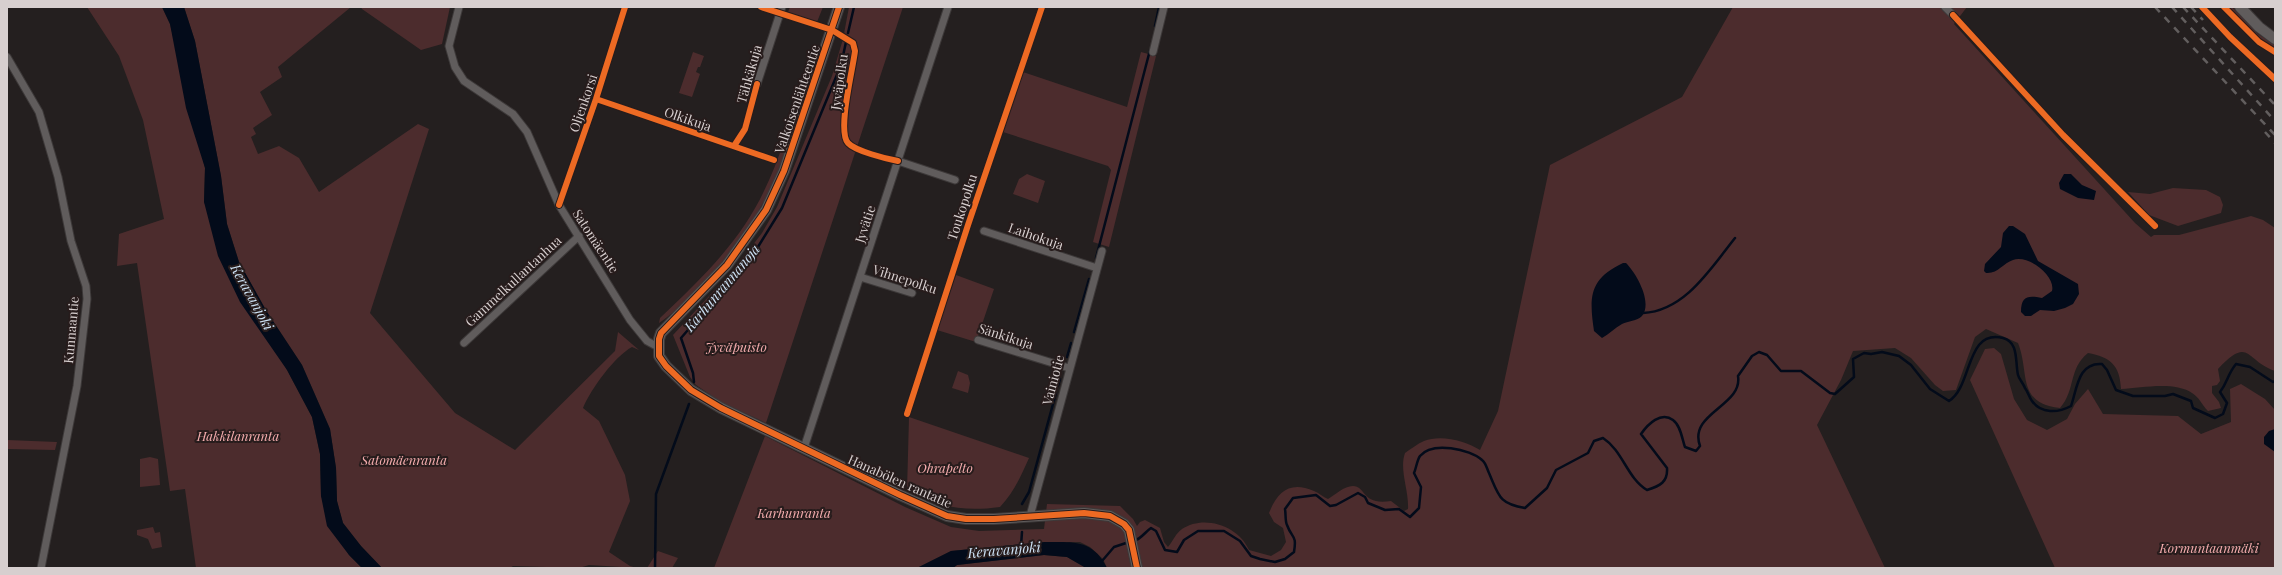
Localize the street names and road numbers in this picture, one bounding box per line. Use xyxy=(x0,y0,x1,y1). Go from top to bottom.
street label: Tähkäkuja xyxy=(732,42,765,105)
street label: Valkoisenlähteentie xyxy=(770,42,823,156)
street label: Jyväpolku xyxy=(826,52,851,112)
street label: Oljenkorsi xyxy=(565,71,600,134)
street label: Olkikuja xyxy=(662,103,715,135)
street label: Toukopolku xyxy=(943,171,980,242)
street label: Jyvätie xyxy=(850,203,879,246)
street label: Satomäentie xyxy=(570,206,624,276)
street label: Laihokuja xyxy=(1006,218,1066,253)
street label: Gammelkullantanhua xyxy=(461,231,565,330)
street label: Vihnepolku xyxy=(870,260,940,297)
street label: Kunnaantie xyxy=(59,295,82,364)
street label: Sänkikuja xyxy=(976,319,1036,353)
street label: Vainiotie xyxy=(1037,352,1067,408)
street label: Hanabölen rantatie xyxy=(846,450,955,511)

